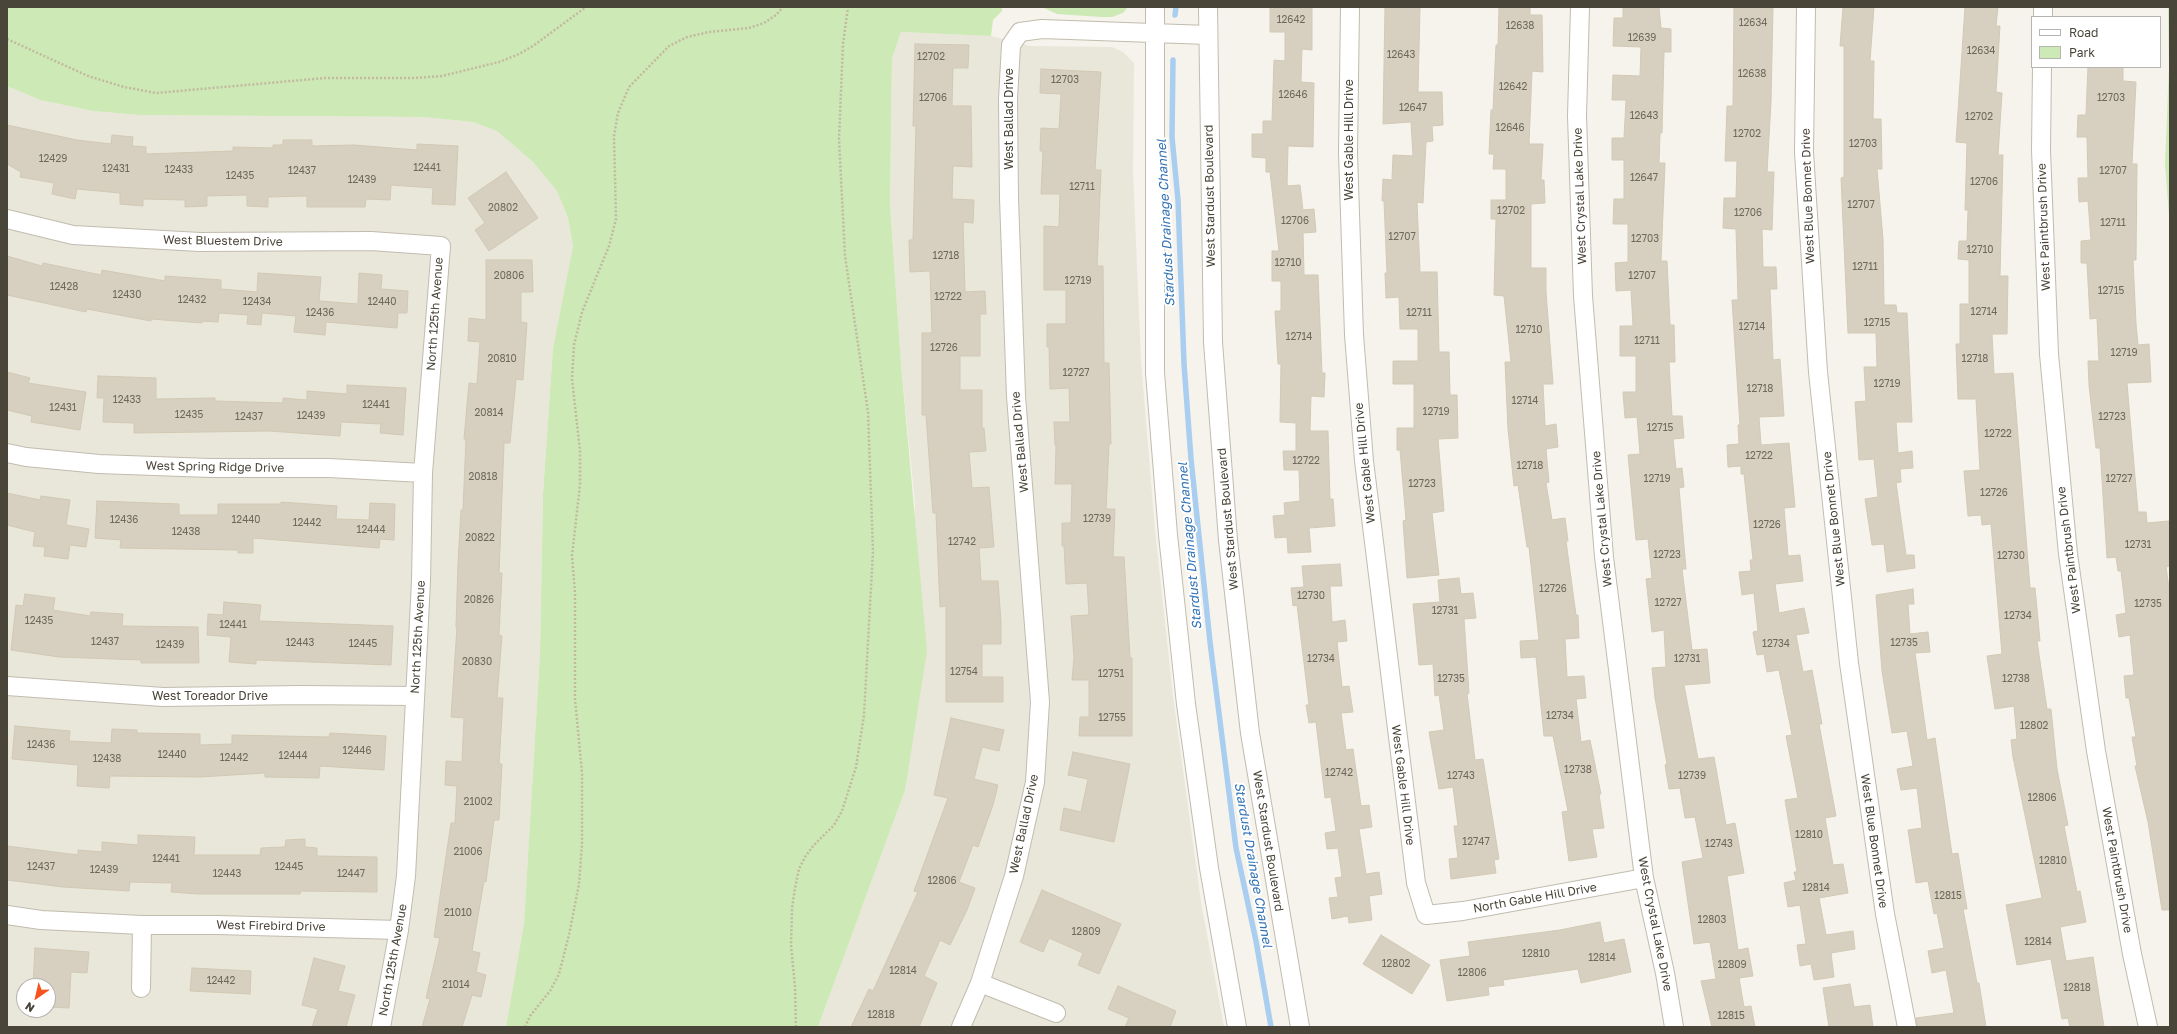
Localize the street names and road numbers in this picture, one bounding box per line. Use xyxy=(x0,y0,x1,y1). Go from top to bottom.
street label: West Ballad Drive xyxy=(1002,68,1016,170)
street label: West Gable Hill Drive xyxy=(1342,79,1356,201)
street label: West Stardust Boulevard xyxy=(1202,125,1218,267)
street label: West Crystal Lake Drive xyxy=(1570,127,1590,265)
street label: West Blue Bonnet Drive xyxy=(1798,128,1818,264)
street label: West Paintbrush Drive xyxy=(2035,163,2053,291)
street label: West Bluestem Drive xyxy=(163,233,283,249)
street label: North 125th Avenue xyxy=(424,257,446,371)
street label: West Ballad Drive xyxy=(1008,391,1032,493)
street label: West Gable Hill Drive xyxy=(1352,402,1378,524)
street label: West Stardust Boulevard xyxy=(1215,447,1241,591)
street label: West Crystal Lake Drive xyxy=(1589,450,1615,588)
street label: West Blue Bonnet Drive xyxy=(1820,451,1848,587)
street label: West Spring Ridge Drive xyxy=(146,459,284,475)
street label: West Paintbrush Drive xyxy=(2054,486,2084,614)
street label: North 125th Avenue xyxy=(408,580,428,694)
street label: West Toreador Drive xyxy=(152,689,268,703)
street label: West Gable Hill Drive xyxy=(1388,724,1418,846)
street label: West Stardust Boulevard xyxy=(1250,769,1286,913)
street label: West Ballad Drive xyxy=(1006,773,1042,875)
street label: West Blue Bonnet Drive xyxy=(1857,773,1891,909)
street label: West Paintbrush Drive xyxy=(2099,806,2135,934)
street label: West Crystal Lake Drive xyxy=(1635,855,1675,993)
street label: North Gable Hill Drive xyxy=(1472,880,1598,916)
street label: North 125th Avenue xyxy=(376,903,410,1017)
street label: West Firebird Drive xyxy=(216,918,326,934)

